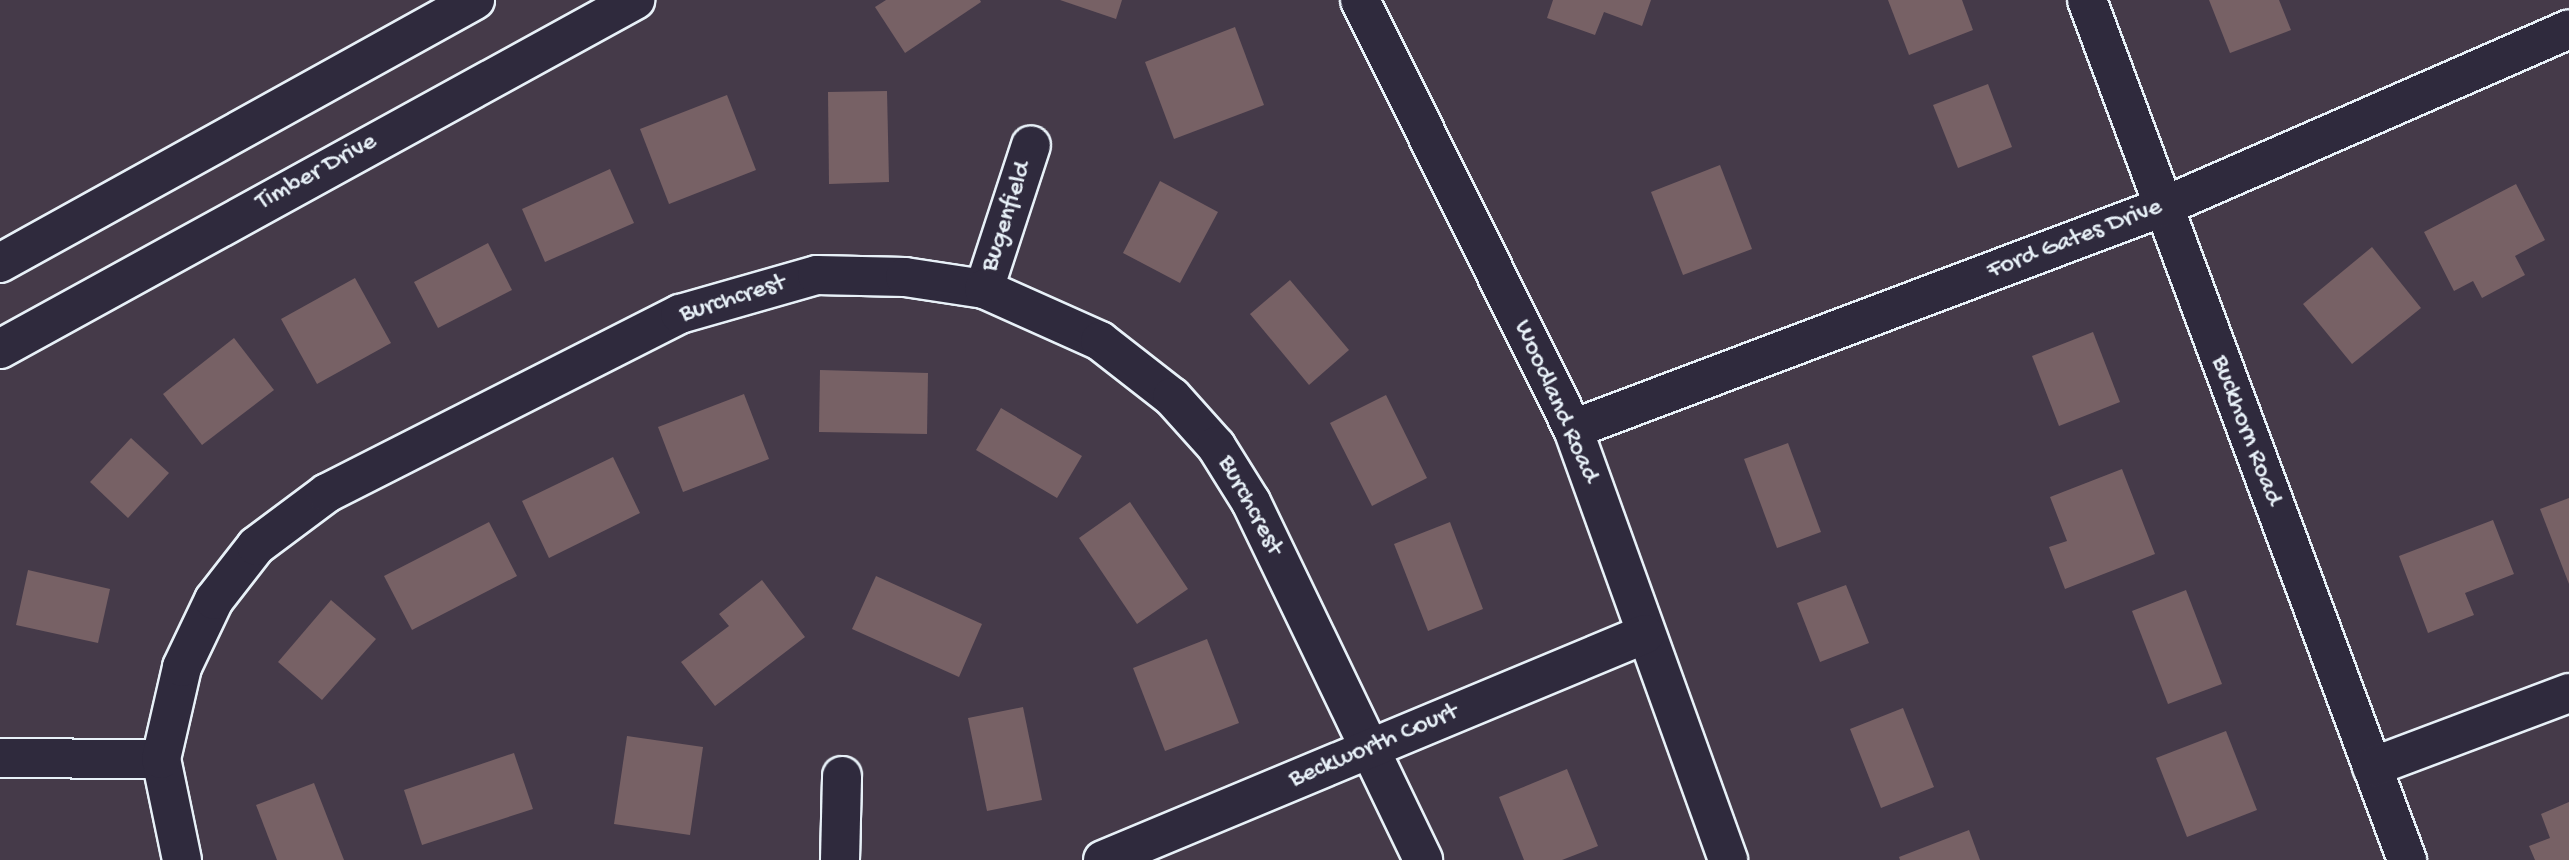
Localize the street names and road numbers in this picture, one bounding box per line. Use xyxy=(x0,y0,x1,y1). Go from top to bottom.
street label: Timber Drive xyxy=(251,127,383,219)
street label: Bugenfield xyxy=(976,158,1040,276)
street label: Ford Gates Drive xyxy=(1983,192,2167,288)
street label: Burchcrest xyxy=(676,268,790,332)
street label: Woodland Road xyxy=(1505,316,1605,488)
street label: Buckhorn Road xyxy=(2202,352,2288,510)
street label: Burchcrest xyxy=(1209,451,1289,561)
street label: Beckworth Court xyxy=(1285,697,1463,797)

